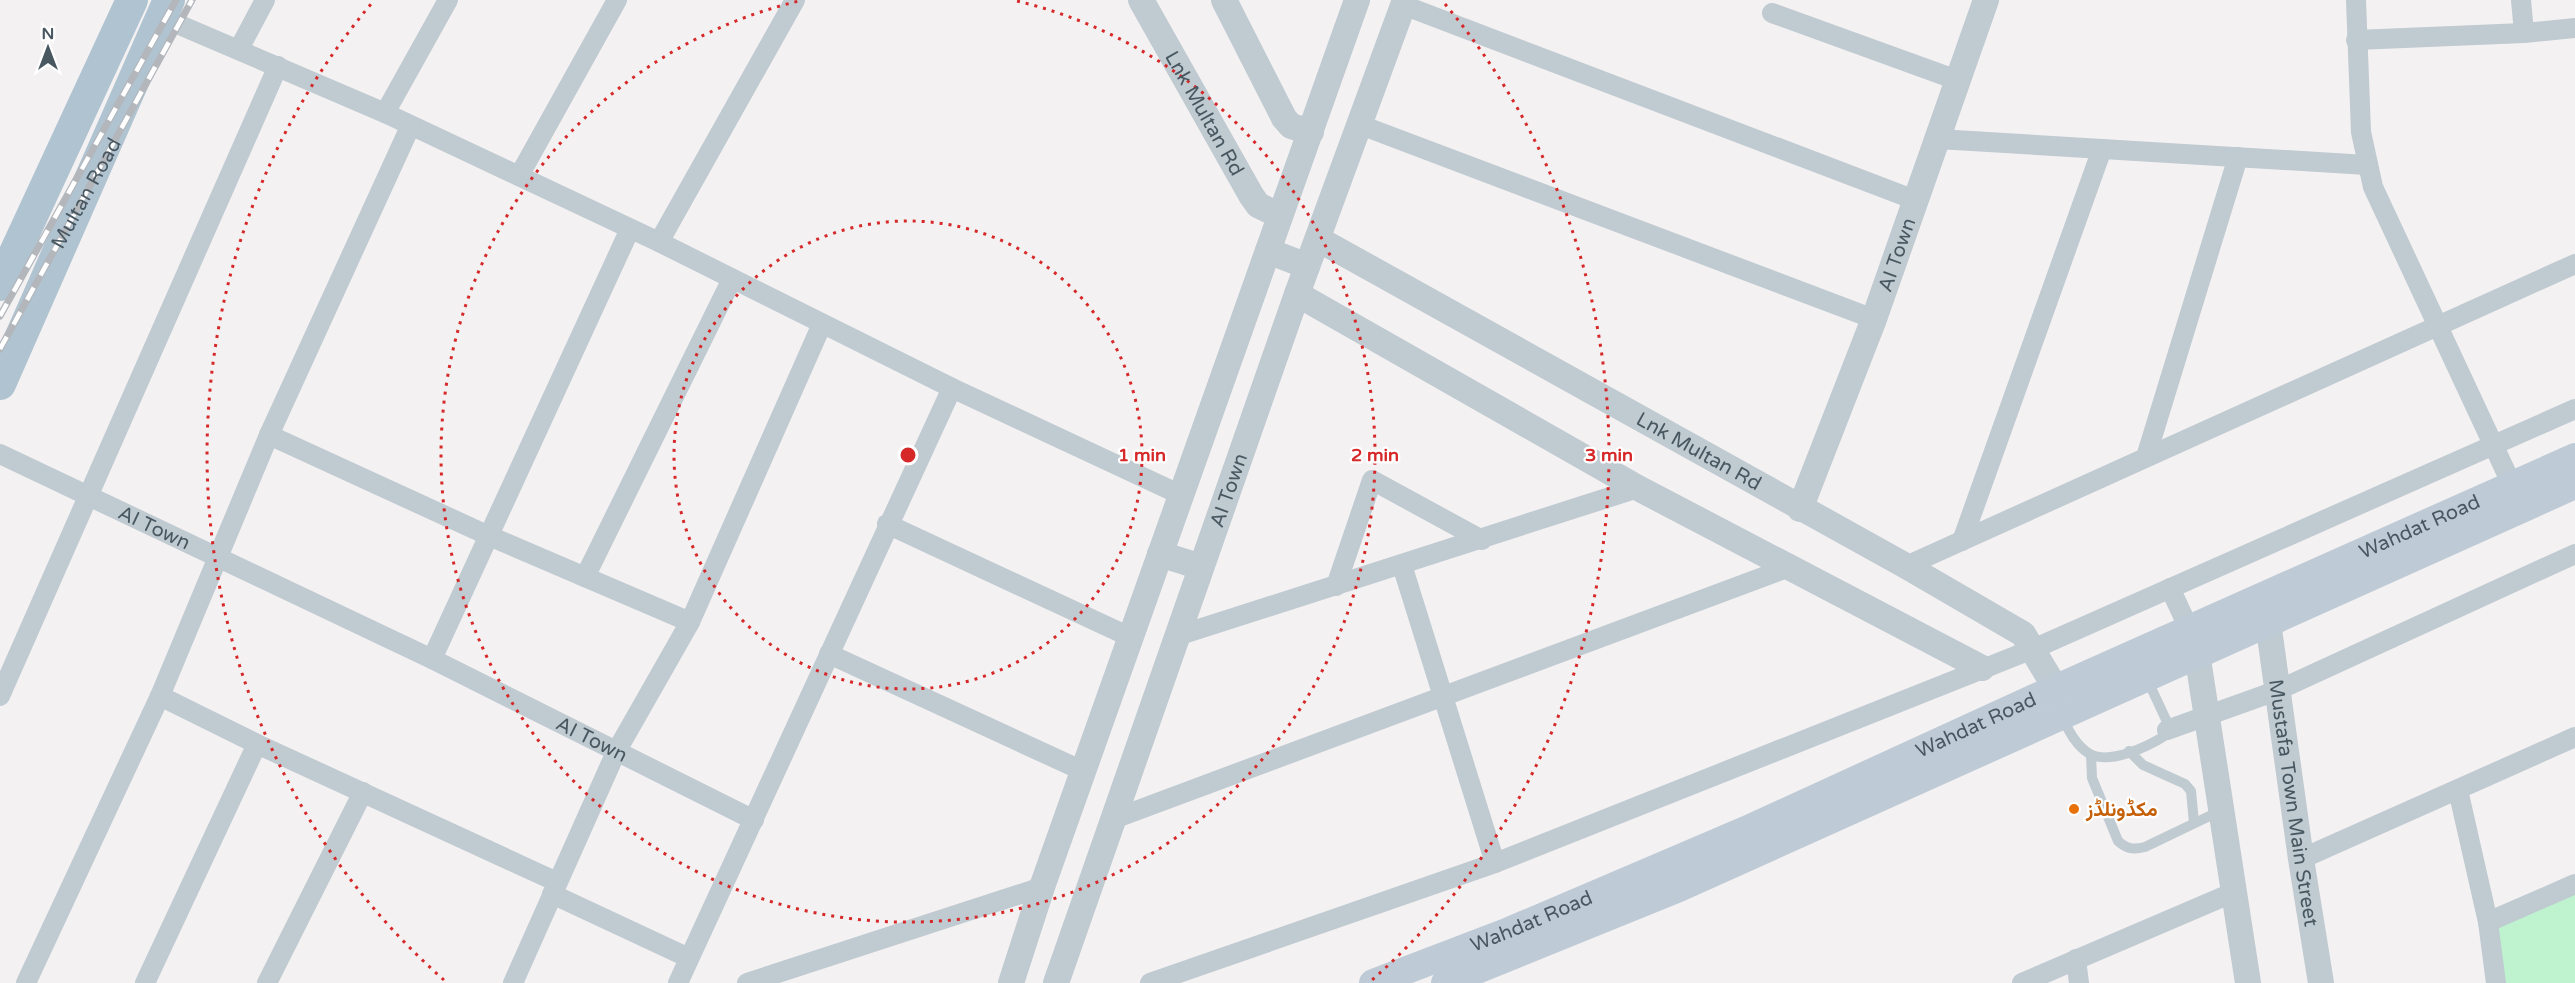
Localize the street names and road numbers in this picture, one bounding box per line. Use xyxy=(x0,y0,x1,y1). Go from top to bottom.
street label: Lnk Multan Rd xyxy=(1159,47,1249,180)
street label: Multan Road xyxy=(47,134,127,253)
street label: AI Town xyxy=(1873,215,1922,295)
street label: Lnk Multan Rd xyxy=(1632,407,1765,496)
street label: AI Town xyxy=(1205,450,1253,531)
street label: Wahdat Road xyxy=(2356,490,2484,565)
street label: AI Town xyxy=(114,501,194,556)
street label: Mustafa Town Main Street xyxy=(2263,678,2323,929)
street label: Wahdat Road xyxy=(1912,688,2040,764)
street label: AI Town xyxy=(552,712,631,768)
street label: Wahdat Road xyxy=(1467,886,1596,958)

